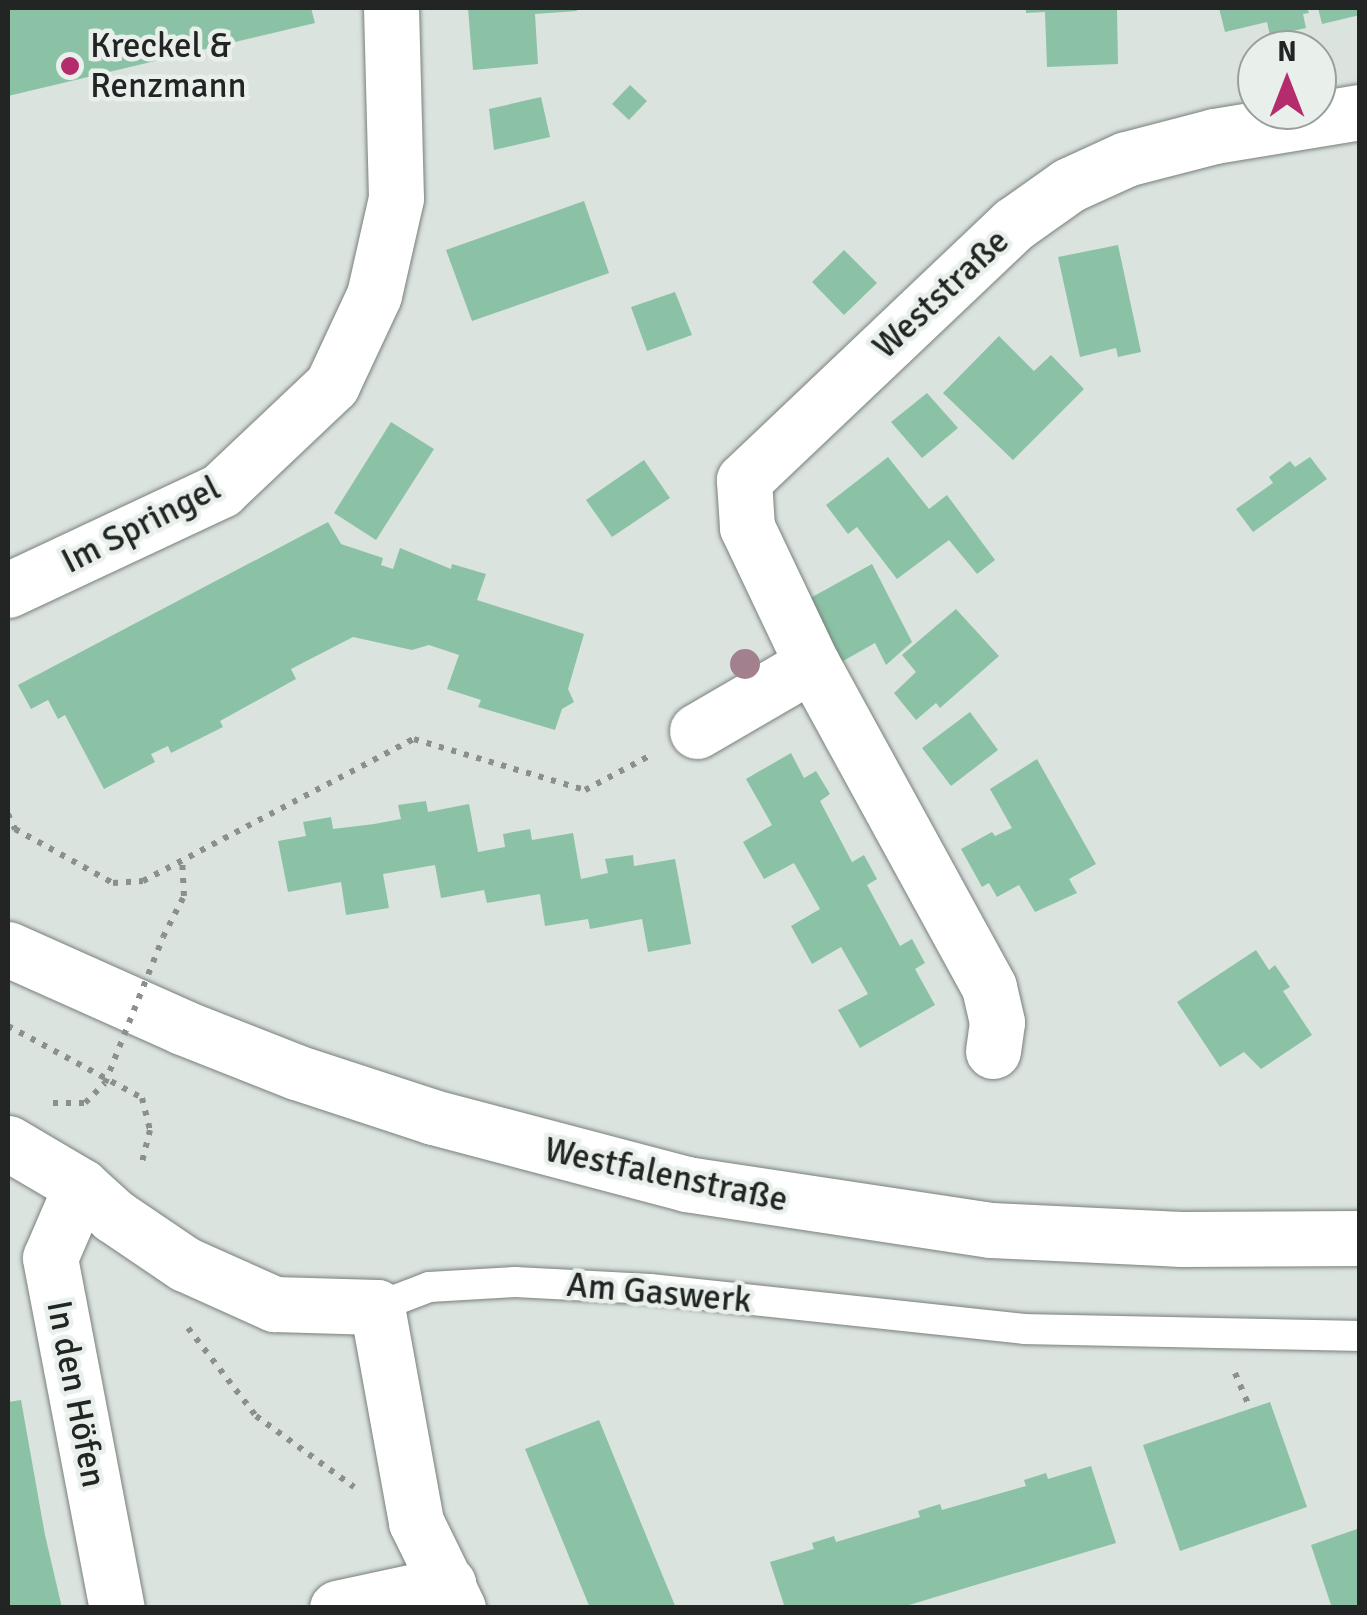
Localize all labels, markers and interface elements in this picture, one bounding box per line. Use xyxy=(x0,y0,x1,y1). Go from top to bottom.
place label: Kreckel & Renzmann xyxy=(90,25,247,107)
north arrow xyxy=(1237,30,1337,130)
text: N xyxy=(1277,35,1297,69)
marker: Kreckel & Renzmann xyxy=(59,55,81,77)
street label: Weststraße xyxy=(864,220,1018,368)
street label: Im Springel xyxy=(55,467,227,583)
street label: Westfalenstraße xyxy=(541,1129,791,1221)
street label: Am Gaswerk xyxy=(565,1264,753,1322)
street label: In den Höfen xyxy=(37,1297,115,1491)

